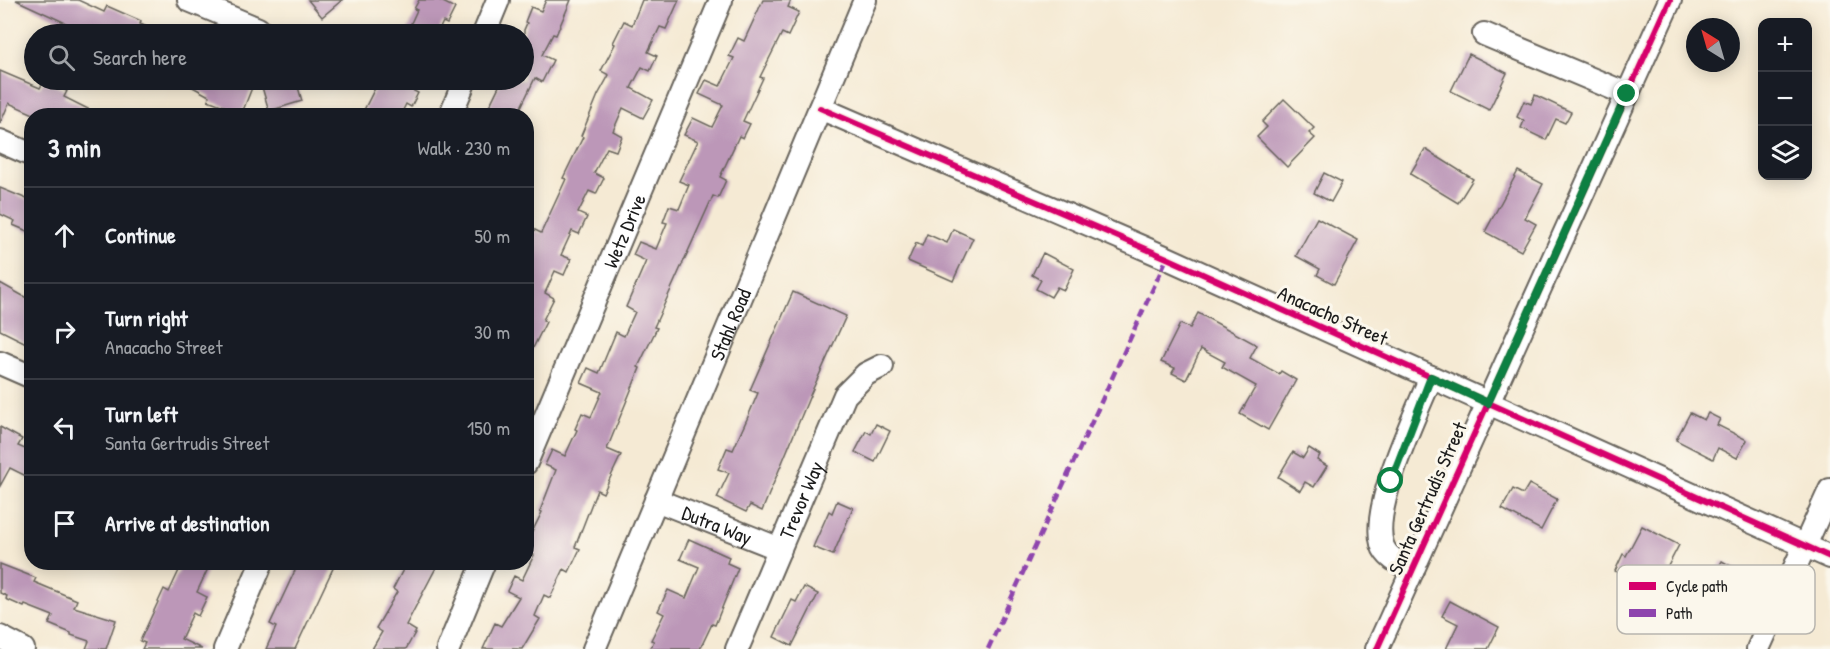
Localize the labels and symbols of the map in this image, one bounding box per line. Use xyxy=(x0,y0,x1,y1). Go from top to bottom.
north arrow xyxy=(1686,18,1740,72)
route end xyxy=(1613,80,1639,106)
street label: Wetz Drive xyxy=(596,190,651,272)
street label: Anacacho Street xyxy=(1274,279,1393,352)
street label: Stahl Road xyxy=(703,284,757,364)
street label: Santa Gertrudis Street xyxy=(1381,416,1473,579)
street label: Trevor Way xyxy=(772,457,829,543)
route start xyxy=(1377,467,1403,493)
street label: Dutra Way xyxy=(678,498,756,550)
legend xyxy=(1617,565,1815,634)
text: Cycle path xyxy=(1666,575,1728,597)
text: Path xyxy=(1666,602,1692,624)

